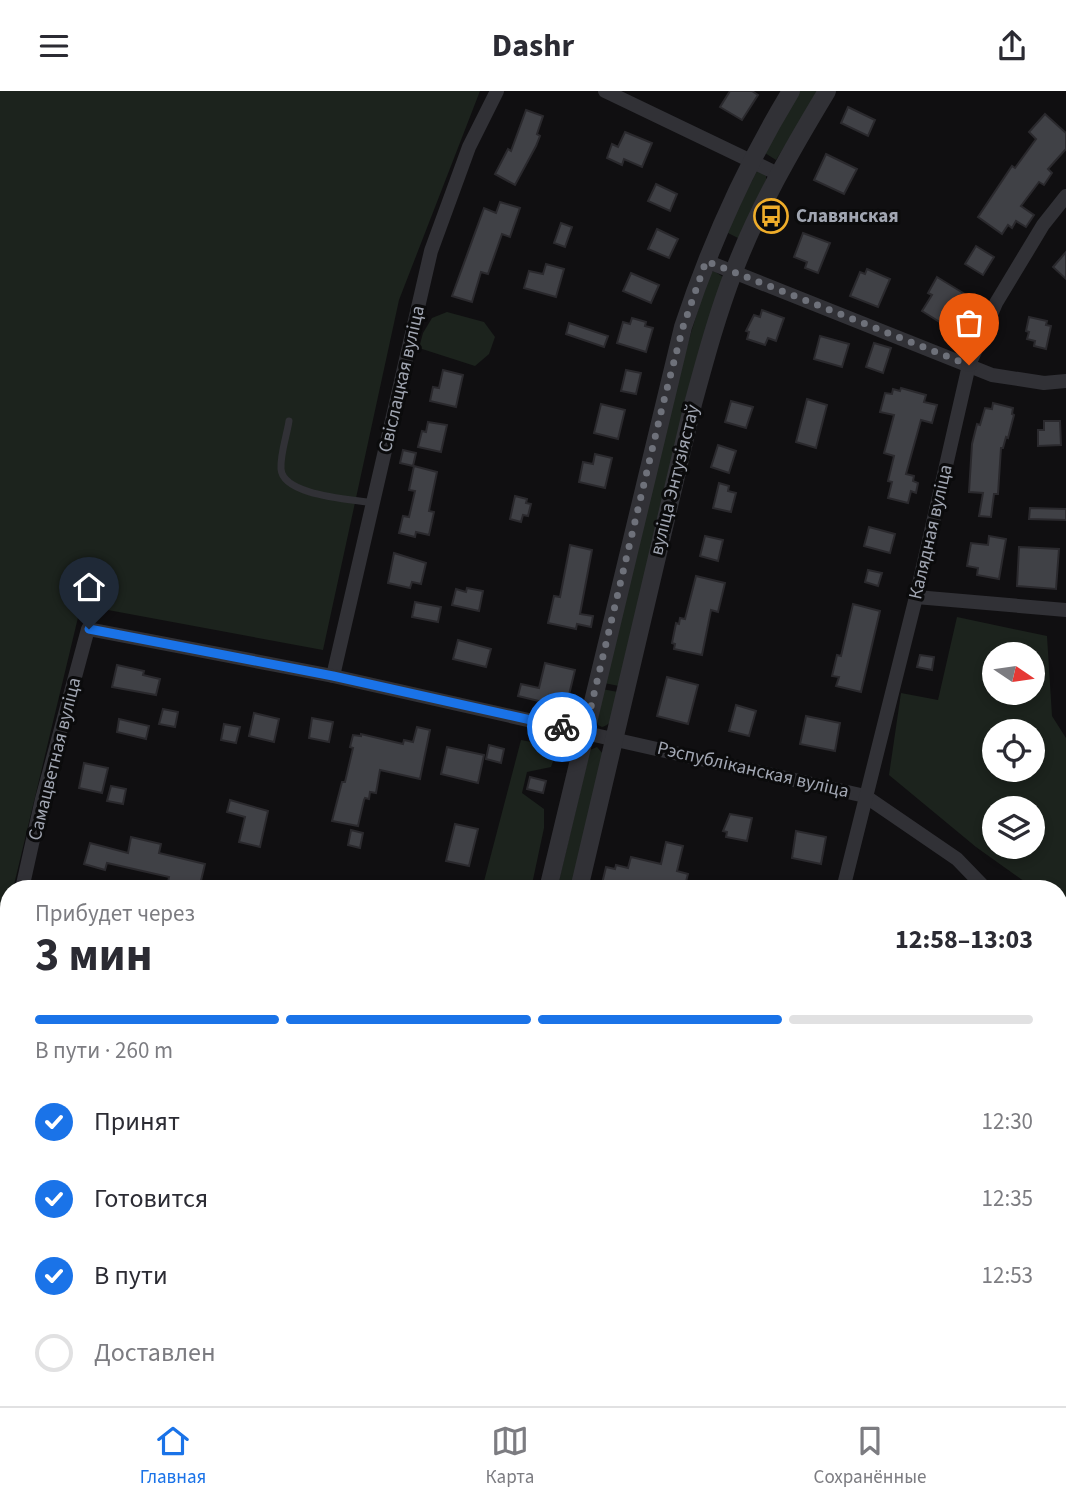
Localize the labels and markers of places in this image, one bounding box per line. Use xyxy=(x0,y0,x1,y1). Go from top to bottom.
bus stop icon: Славянская xyxy=(752,197,790,235)
place label: Славянская xyxy=(796,203,899,230)
pin xyxy=(939,293,999,365)
pin xyxy=(59,557,119,629)

